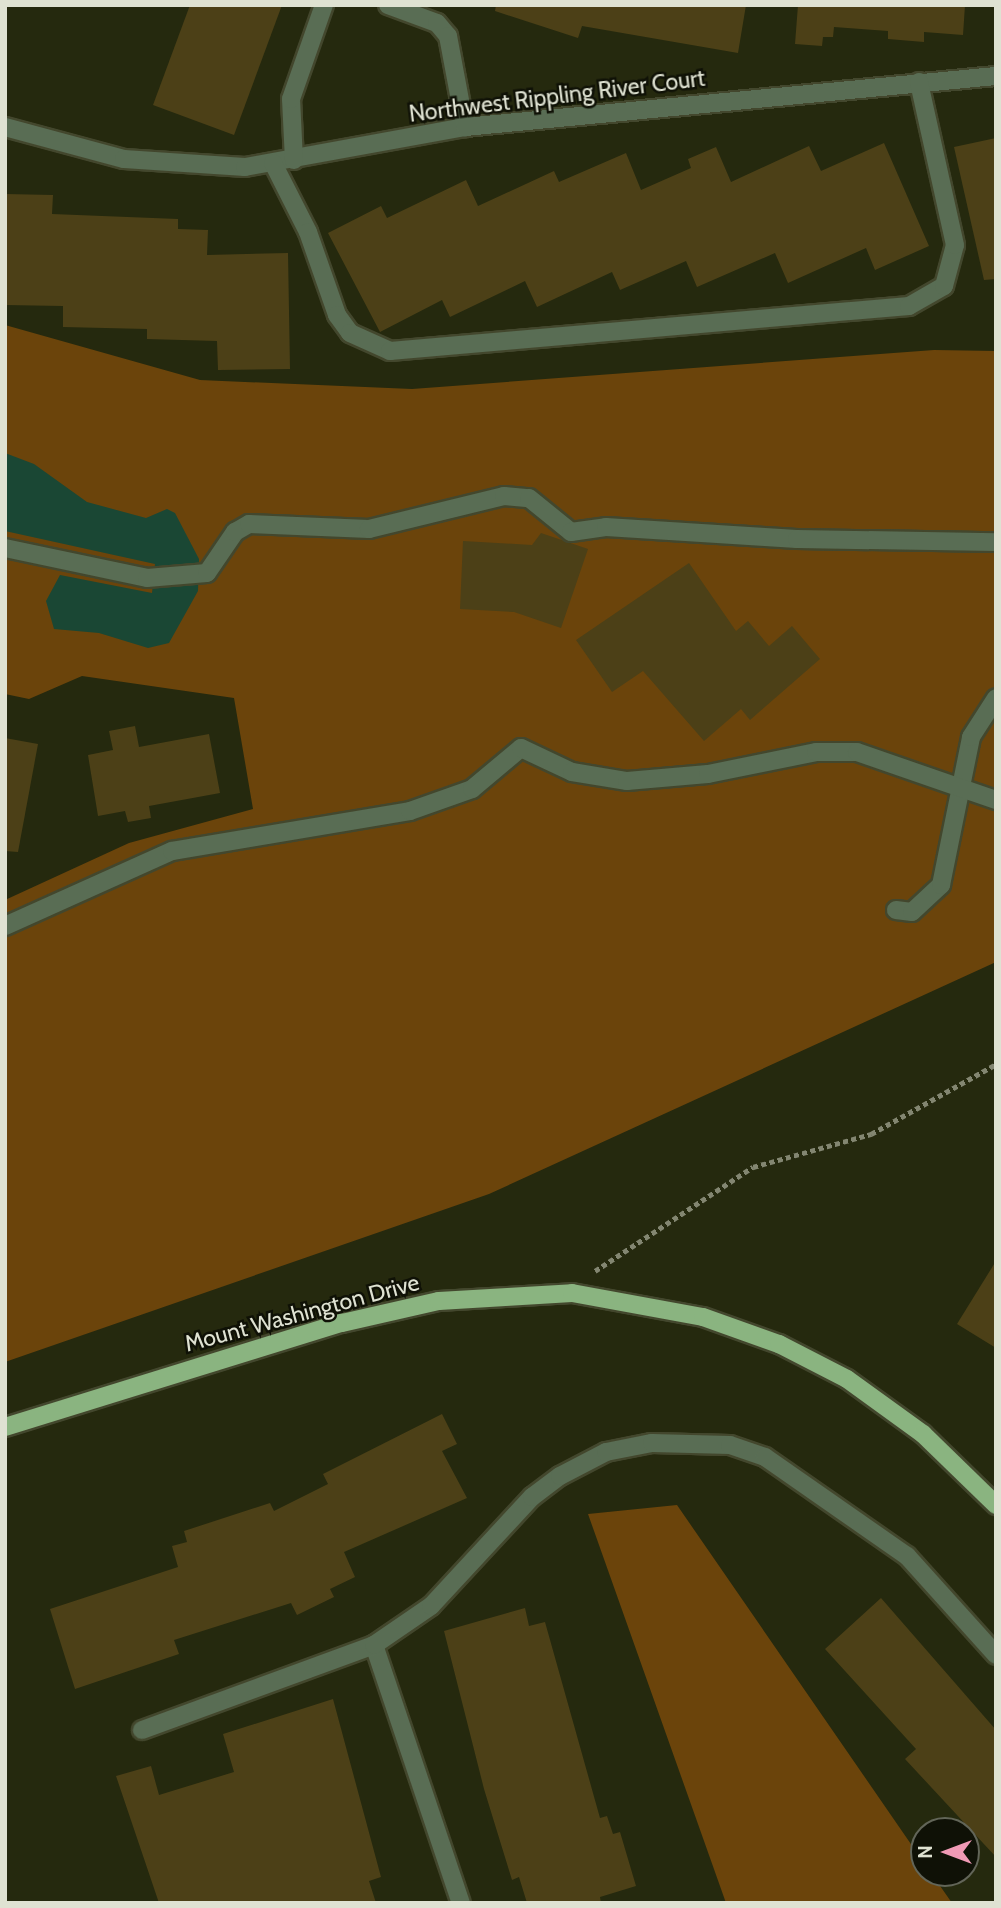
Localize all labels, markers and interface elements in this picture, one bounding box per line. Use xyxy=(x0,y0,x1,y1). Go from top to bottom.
street label: Northwest Rippling River Court xyxy=(407,64,707,128)
street label: Mount Washington Drive xyxy=(182,1268,422,1358)
north arrow xyxy=(910,1817,980,1887)
text: N xyxy=(914,1845,937,1859)

